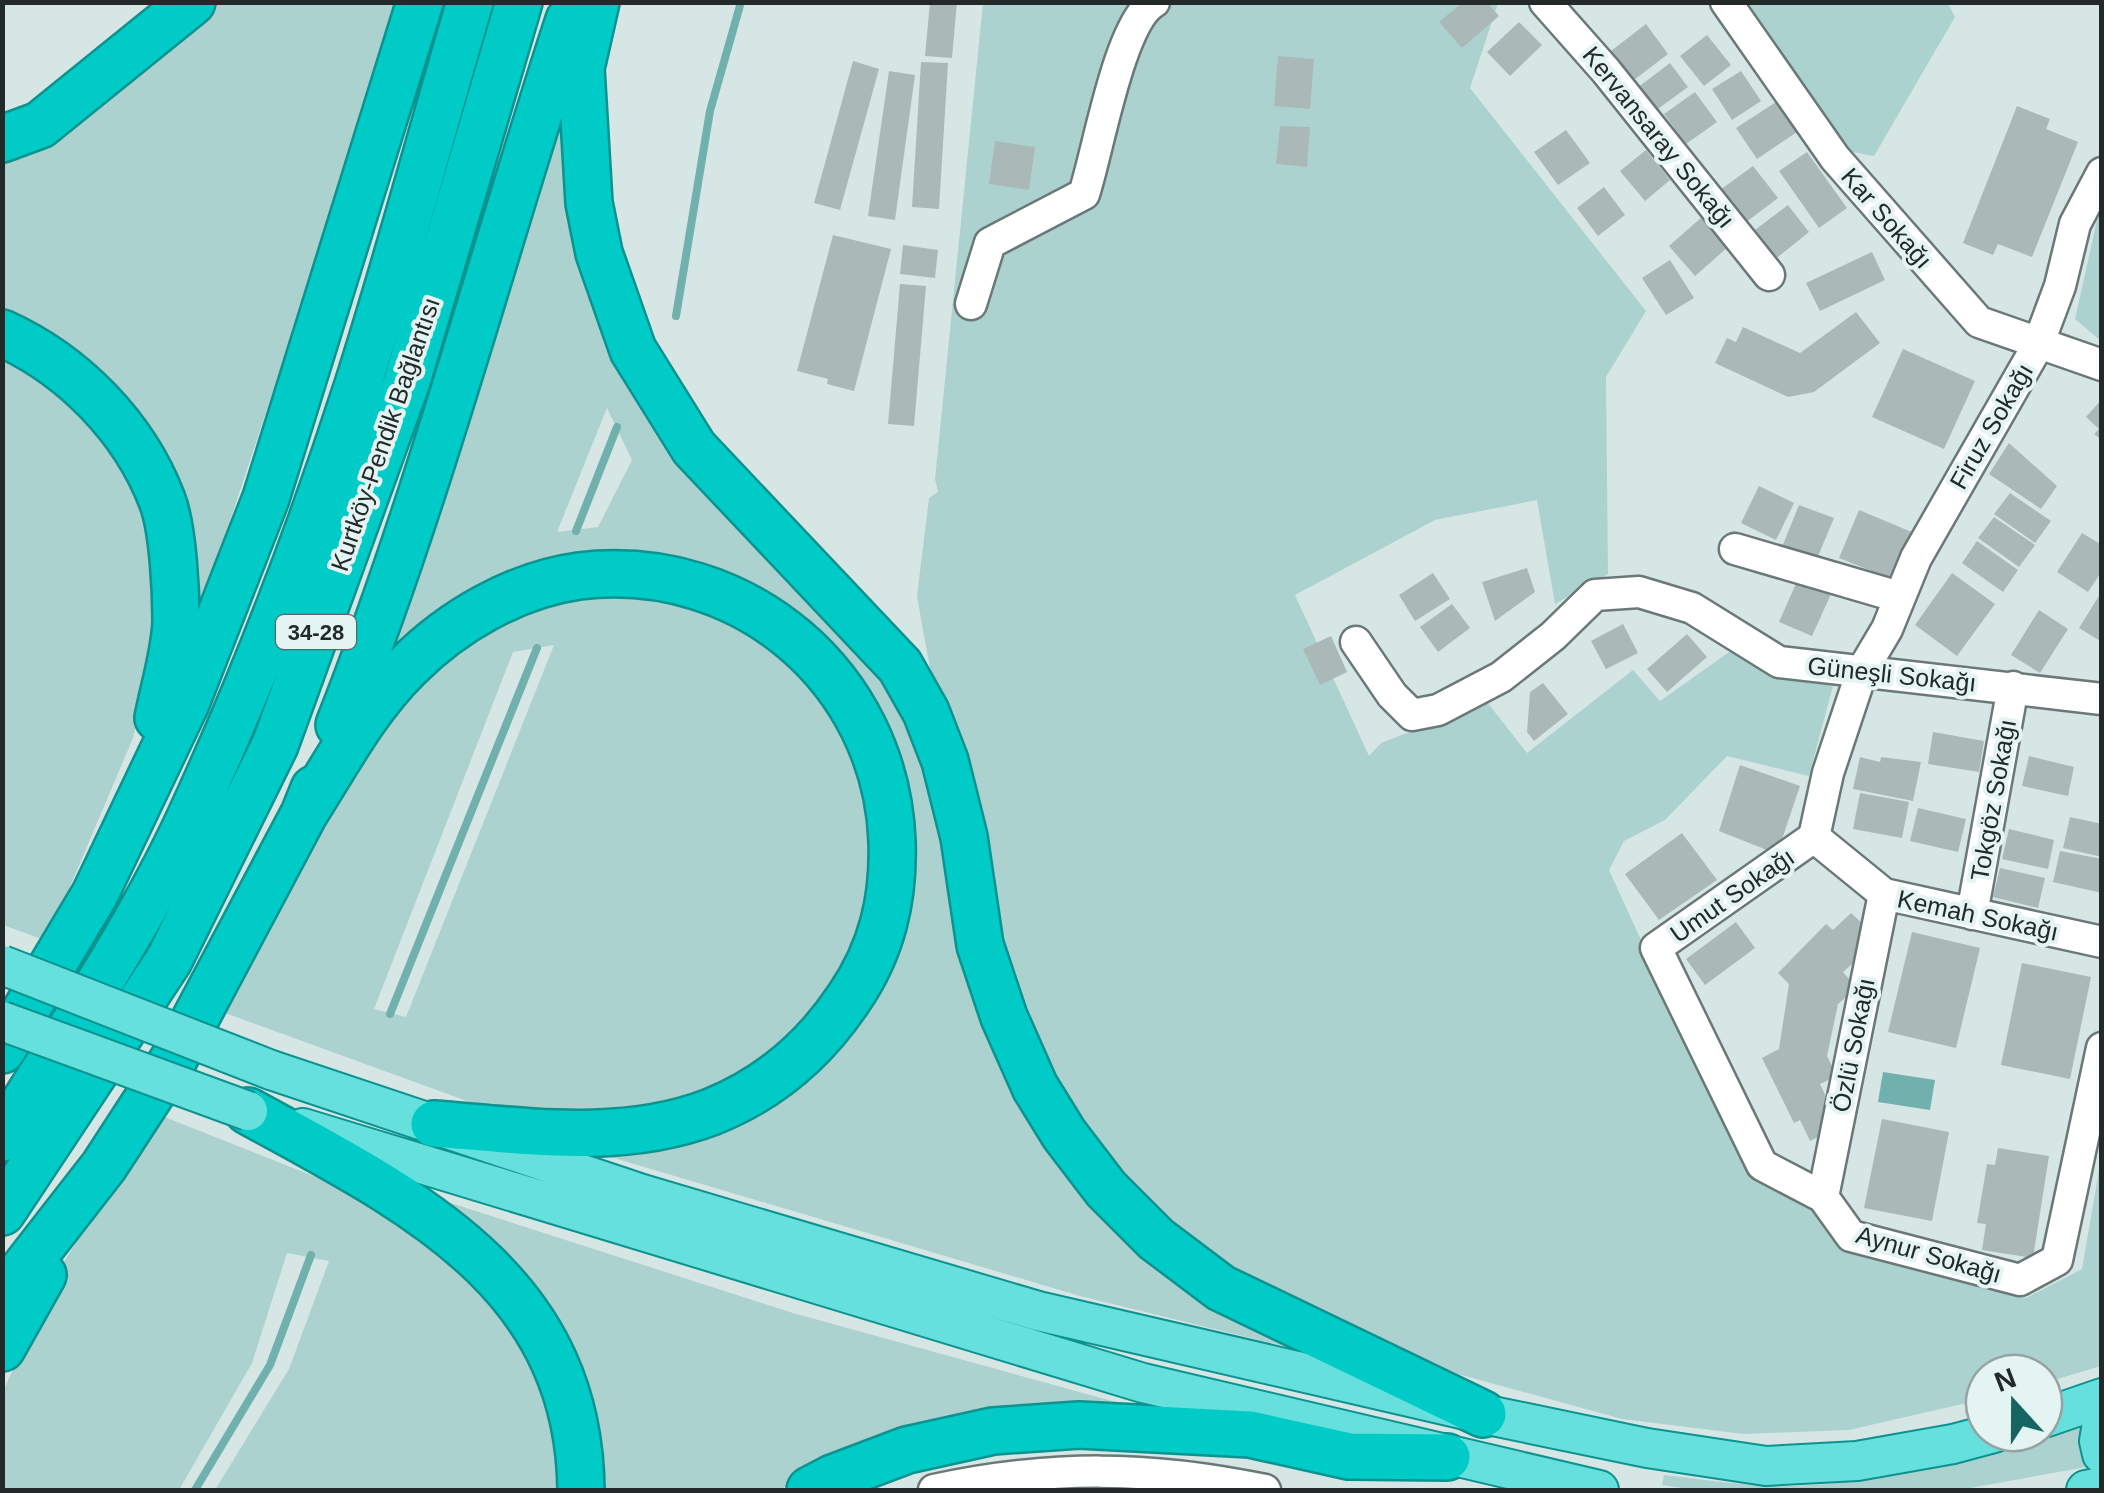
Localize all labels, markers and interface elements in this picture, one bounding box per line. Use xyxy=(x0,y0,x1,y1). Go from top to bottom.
street label: Kervansaray Sokağı xyxy=(1577,41,1741,233)
street label: Kar Sokağı xyxy=(1836,162,1938,274)
street label: Kurtköy-Pendik Bağlantısı xyxy=(325,293,445,575)
street label: Firuz Sokağı xyxy=(1944,358,2038,494)
road number: 34-28 xyxy=(276,615,356,649)
street label: Güneşli Sokağı xyxy=(1806,651,1978,697)
street label: Tokgöz Sokağı xyxy=(1965,717,2021,883)
street label: Umut Sokağı xyxy=(1665,842,1799,948)
street label: Kemah Sokağı xyxy=(1895,884,2061,946)
street label: Özlü Sokağı xyxy=(1826,975,1880,1115)
street label: Aynur Sokağı xyxy=(1853,1220,2005,1288)
north arrow xyxy=(1964,1353,2064,1453)
text: N xyxy=(1990,1362,2020,1398)

